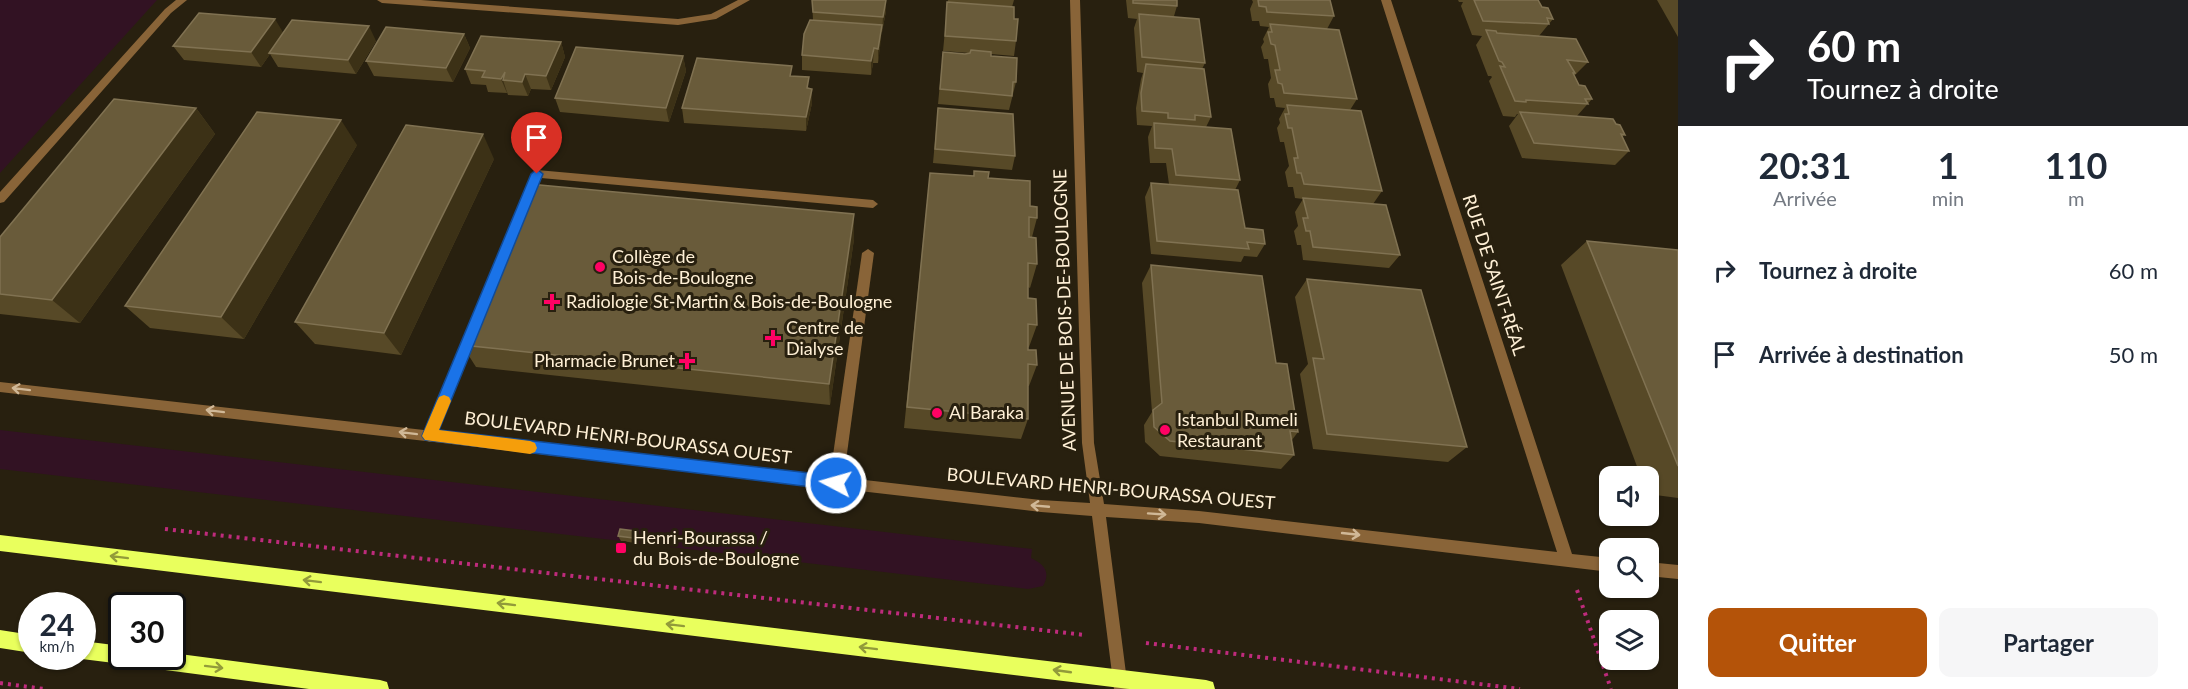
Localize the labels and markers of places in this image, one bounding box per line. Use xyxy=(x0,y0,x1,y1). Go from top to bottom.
pin xyxy=(511,112,562,174)
place label: Collège de Bois-de-Boulogne xyxy=(612,245,754,288)
marker: Collège de Bois-de-Boulogne xyxy=(593,260,607,274)
place label: Radiologie St-Martin & Bois-de-Boulogne xyxy=(566,290,892,312)
marker: Radiologie St-Martin & Bois-de-Boulogne xyxy=(543,293,561,311)
place label: Centre de Dialyse xyxy=(786,316,864,359)
marker: Centre de Dialyse xyxy=(764,329,782,347)
place label: Pharmacie Brunet xyxy=(534,349,676,371)
marker: Pharmacie Brunet xyxy=(680,354,694,368)
place label: Al Baraka xyxy=(949,401,1024,423)
marker: Al Baraka xyxy=(930,406,944,420)
place label: Istanbul Rumeli Restaurant xyxy=(1177,408,1298,451)
marker: Istanbul Rumeli Restaurant xyxy=(1158,423,1172,437)
place label: Henri-Bourassa / du Bois-de-Boulogne xyxy=(633,526,800,569)
marker: Henri-Bourassa / du Bois-de-Boulogne xyxy=(614,541,628,555)

